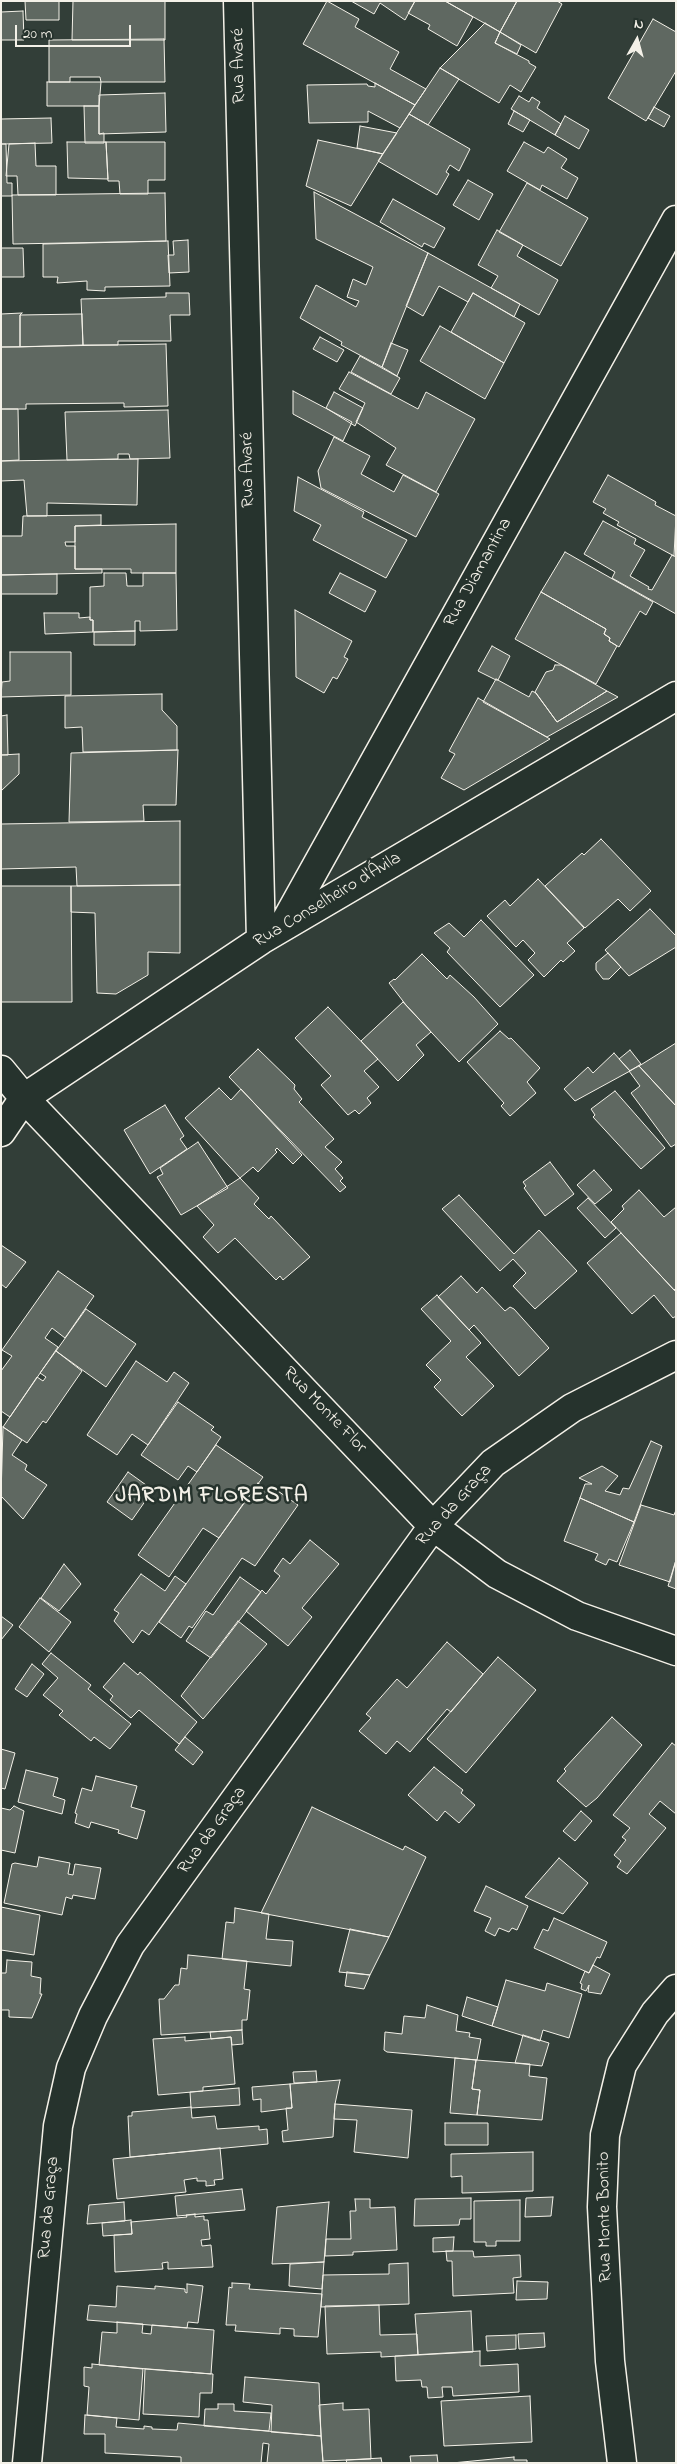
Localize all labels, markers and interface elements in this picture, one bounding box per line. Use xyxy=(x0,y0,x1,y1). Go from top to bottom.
text: N xyxy=(633,14,645,36)
scale bar xyxy=(18,15,134,47)
north arrow xyxy=(612,15,662,65)
text: 20 m xyxy=(23,23,52,45)
street label: Rua Avaré xyxy=(229,28,251,104)
street label: Rua Avaré xyxy=(238,432,260,508)
street label: Rua Diamantina xyxy=(440,515,518,631)
street label: Rua Conselheiro d'Ávila xyxy=(250,848,406,954)
street label: Rua Monte Flor xyxy=(277,1363,371,1459)
street label: Rua da Graça xyxy=(412,1460,498,1552)
district label: JARDIM FLORESTA xyxy=(114,1484,310,1510)
street label: Rua da Graça xyxy=(174,1783,252,1879)
street label: Rua Monte Bonito xyxy=(594,2151,618,2283)
street label: Rua da Graça xyxy=(35,2156,65,2260)

